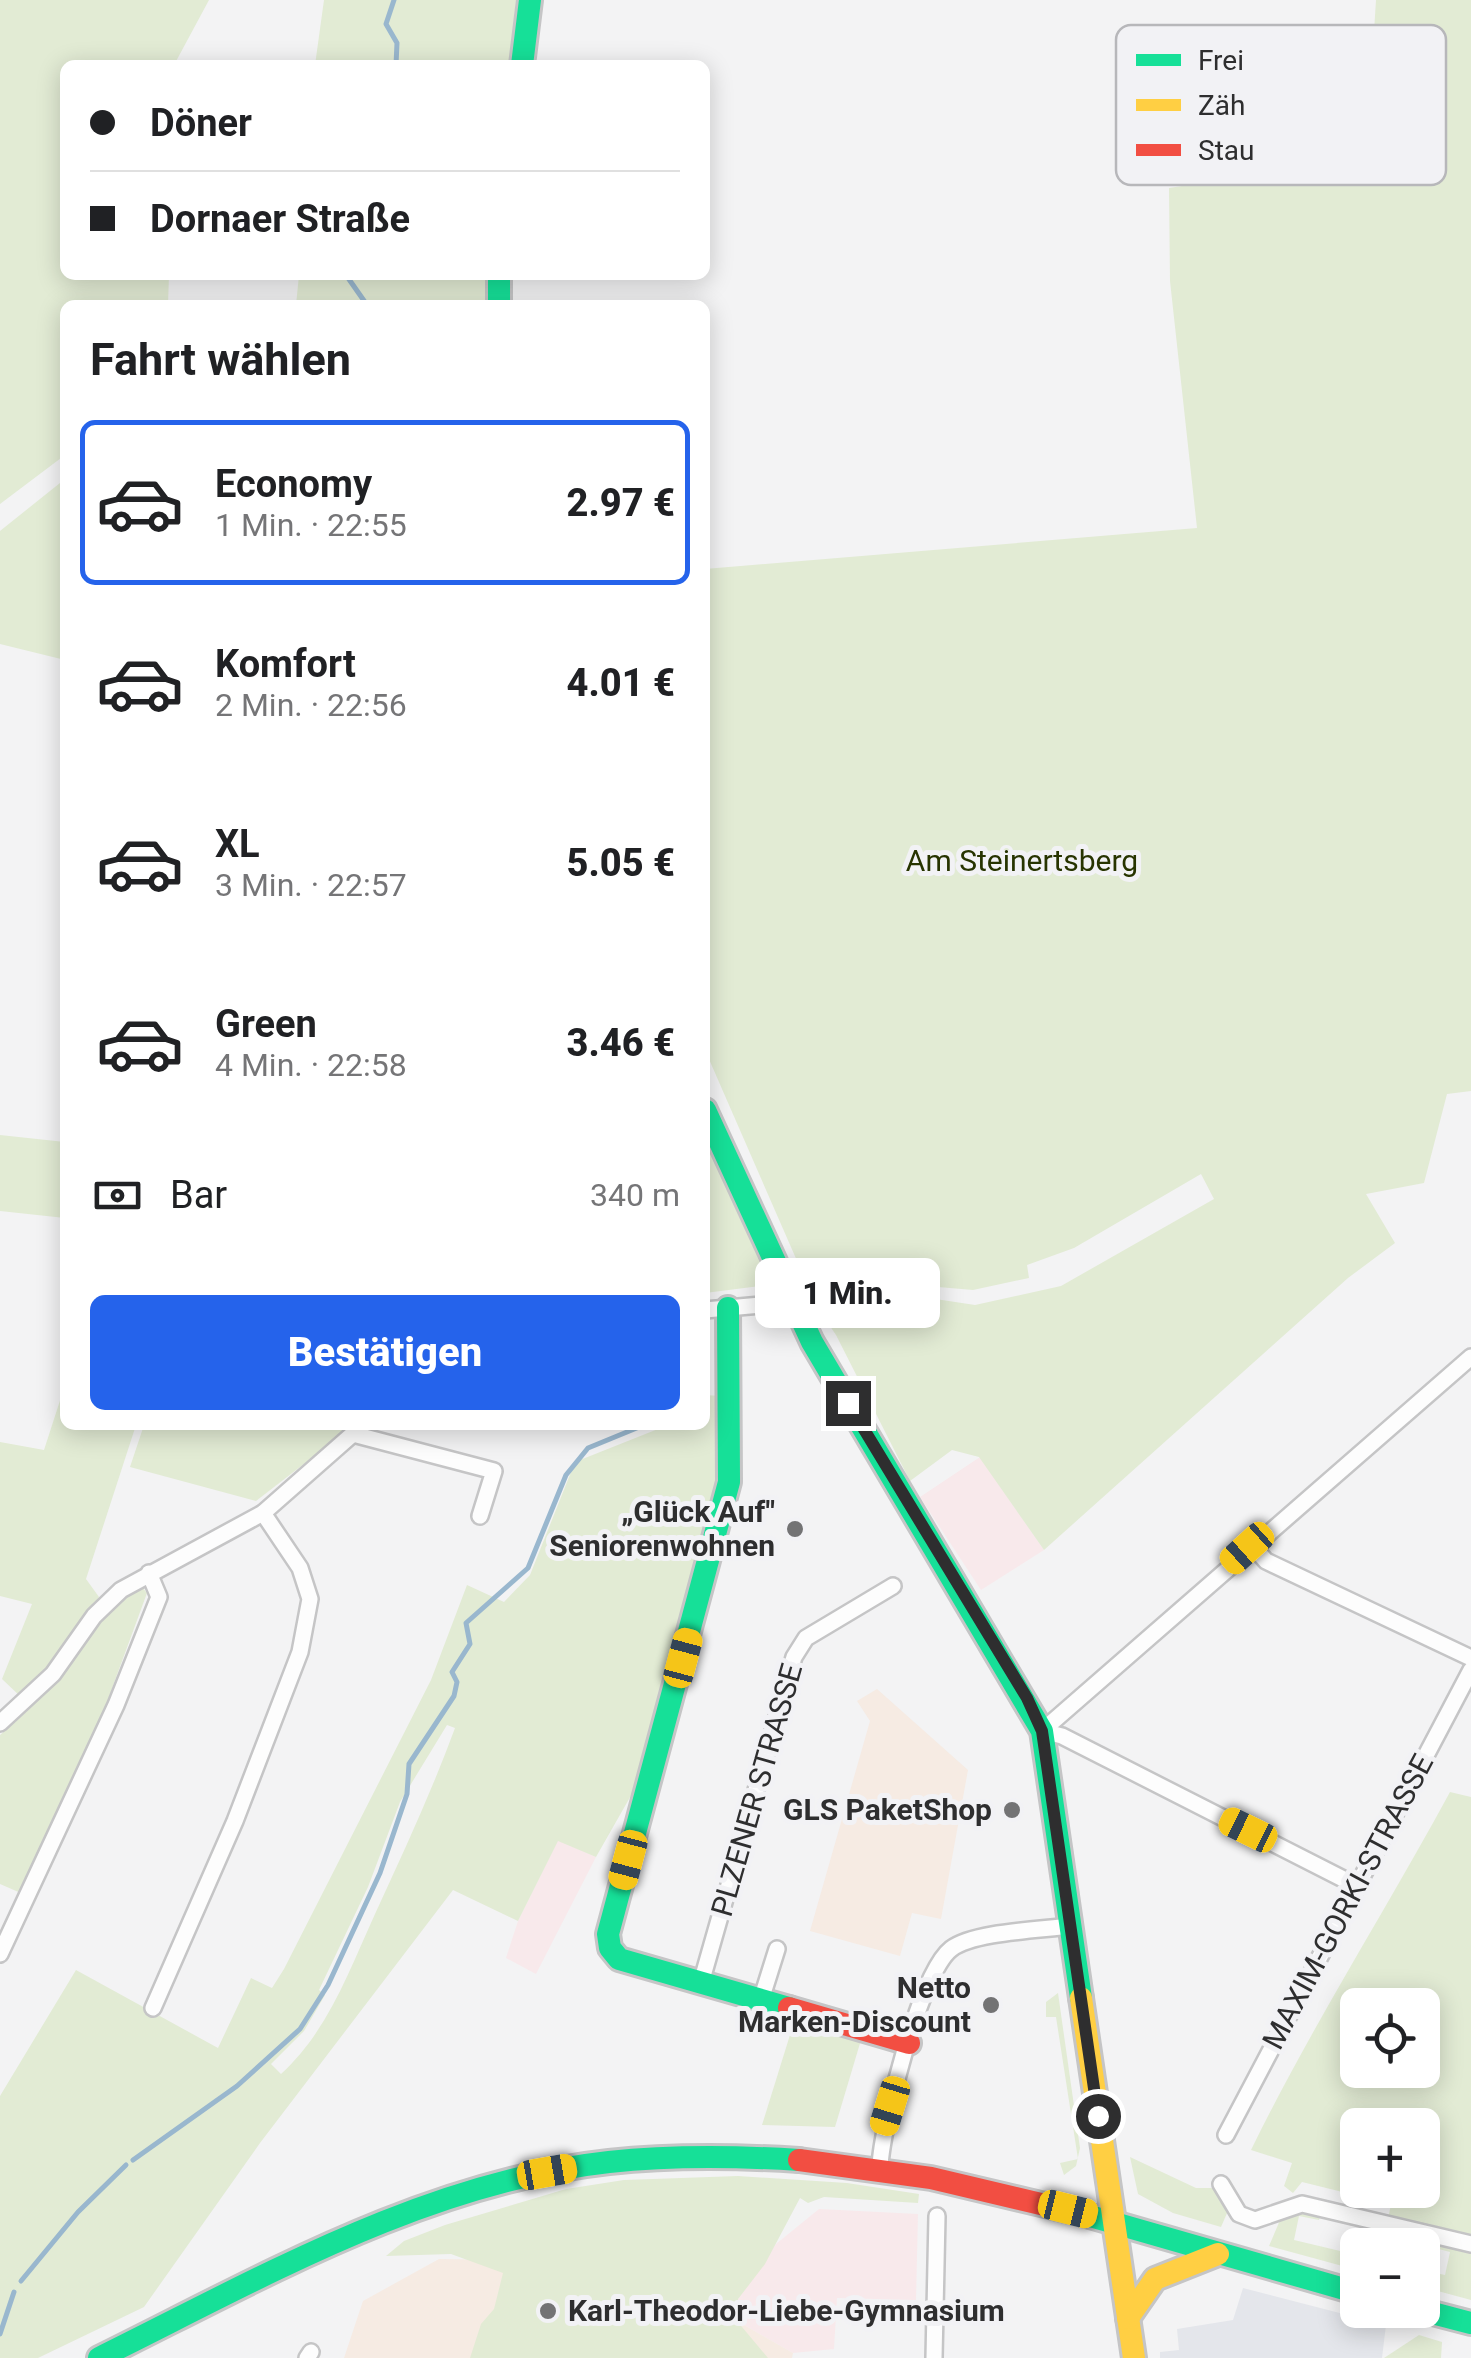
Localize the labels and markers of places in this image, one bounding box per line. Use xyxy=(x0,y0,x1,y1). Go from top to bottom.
place label: „Glück Auf" Seniorenwohnen xyxy=(549,1494,775,1563)
marker: „Glück Auf" Seniorenwohnen xyxy=(784,1518,806,1540)
place label: GLS PaketShop xyxy=(783,1792,992,1827)
marker: GLS PaketShop xyxy=(1001,1799,1023,1821)
place label: Netto Marken-Discount xyxy=(738,1970,971,2039)
marker: Netto Marken-Discount xyxy=(980,1994,1002,2016)
place label: Karl-Theodor-Liebe-Gymnasium xyxy=(568,2293,1005,2328)
marker: Karl-Theodor-Liebe-Gymnasium xyxy=(537,2300,559,2322)

